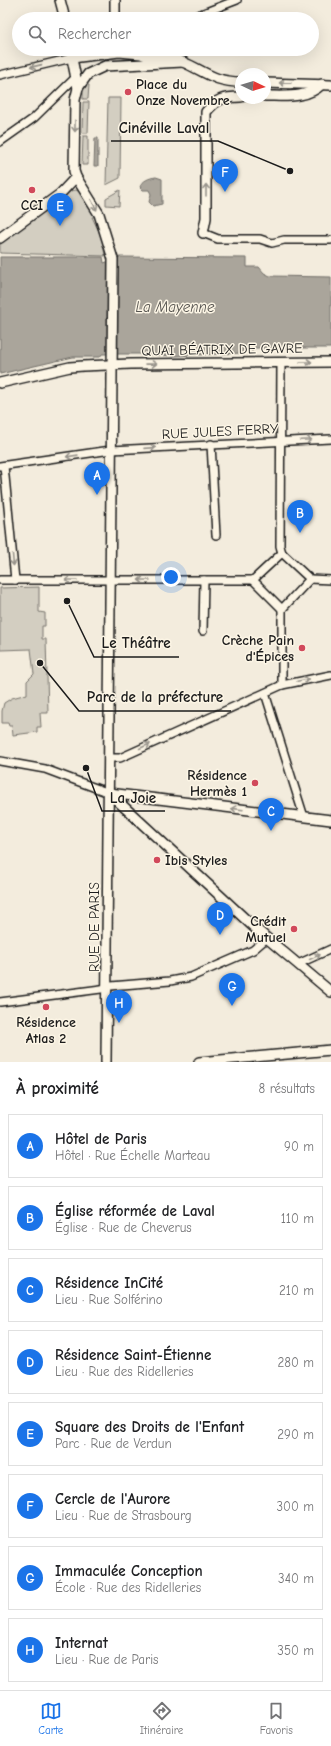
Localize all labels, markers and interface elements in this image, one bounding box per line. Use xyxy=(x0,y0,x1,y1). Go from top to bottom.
search box xyxy=(12,12,319,56)
icon: search xyxy=(26,23,48,45)
text: Rechercher xyxy=(58,25,131,43)
one-way arrow xyxy=(30,63,43,71)
north arrow xyxy=(235,68,271,104)
place label: Place du Onze Novembre xyxy=(136,76,230,109)
one-way arrow xyxy=(279,79,292,87)
marker: Place du Onze Novembre xyxy=(123,87,133,97)
callout: Cinéville Laval xyxy=(111,114,218,141)
one-way arrow xyxy=(71,119,79,132)
text: Cinéville Laval xyxy=(119,119,209,137)
pin: F xyxy=(212,159,238,192)
one-way arrow xyxy=(202,184,210,197)
marker: CCI xyxy=(27,185,37,195)
pin: E xyxy=(47,193,73,226)
place label: CCI xyxy=(21,197,44,214)
one-way arrow xyxy=(91,199,98,211)
water label: La Mayenne xyxy=(136,298,215,316)
street label: QUAI BÉATRIX DE GAVRE xyxy=(141,340,303,359)
one-way arrow xyxy=(299,358,312,366)
one-way arrow xyxy=(144,360,157,367)
street label: RUE JULES FERRY xyxy=(161,420,279,443)
one-way arrow xyxy=(299,437,312,444)
one-way arrow xyxy=(143,444,156,451)
one-way arrow xyxy=(66,452,79,460)
pin: A xyxy=(84,462,110,495)
pin: B xyxy=(287,500,313,533)
one-way arrow xyxy=(9,553,17,566)
your location xyxy=(161,567,181,587)
one-way arrow xyxy=(65,576,78,584)
one-way arrow xyxy=(138,576,151,584)
callout: Le Théâtre xyxy=(94,630,179,657)
place label: Crèche Pain d'Épices xyxy=(222,632,294,665)
text: Le Théâtre xyxy=(101,634,171,652)
marker: Crèche Pain d'Épices xyxy=(297,643,307,653)
one-way arrow xyxy=(296,676,309,684)
callout: Parc de la préfecture xyxy=(79,684,231,711)
text: Parc de la préfecture xyxy=(87,688,223,706)
one-way arrow xyxy=(139,742,151,750)
place label: Résidence Hermès 1 xyxy=(187,767,247,800)
marker: Résidence Hermès 1 xyxy=(250,778,260,788)
callout: La Joie xyxy=(102,784,165,811)
text: La Joie xyxy=(110,789,156,807)
pin: C xyxy=(258,798,284,831)
one-way arrow xyxy=(231,805,244,812)
place label: Ibis Styles xyxy=(165,852,227,869)
marker: Ibis Styles xyxy=(152,855,162,865)
street label: RUE DE PARIS xyxy=(86,882,103,972)
pin: D xyxy=(207,902,233,935)
place label: Crédit Mutuel xyxy=(245,913,286,946)
marker: Crédit Mutuel xyxy=(289,924,299,934)
one-way arrow xyxy=(308,953,320,960)
pin: G xyxy=(219,973,245,1006)
pin: H xyxy=(106,990,132,1023)
marker: Résidence Atlas 2 xyxy=(41,1002,51,1012)
place label: Résidence Atlas 2 xyxy=(16,1014,76,1047)
text: À proximité xyxy=(16,1079,99,1098)
text: 8 résultats xyxy=(259,1081,315,1096)
text: Hôtel de Paris xyxy=(55,1130,147,1148)
text: A xyxy=(26,1139,34,1154)
text: 90 m xyxy=(284,1139,314,1154)
text: Hôtel · Rue Échelle Marteau xyxy=(55,1148,210,1163)
text: Église réformée de Laval xyxy=(55,1202,215,1220)
text: B xyxy=(26,1211,34,1226)
text: 110 m xyxy=(281,1211,314,1226)
text: Église · Rue de Cheverus xyxy=(55,1220,192,1235)
text: Résidence InCité xyxy=(55,1274,163,1292)
text: C xyxy=(26,1283,34,1298)
text: 210 m xyxy=(279,1283,314,1298)
text: Lieu · Rue Solférino xyxy=(55,1292,163,1307)
text: Résidence Saint-Étienne xyxy=(55,1346,211,1364)
text: D xyxy=(26,1355,34,1370)
text: 280 m xyxy=(277,1355,314,1370)
text: Lieu · Rue des Ridelleries xyxy=(55,1364,193,1379)
text: Square des Droits de l'Enfant xyxy=(55,1418,244,1436)
text: E xyxy=(26,1427,34,1442)
text: 290 m xyxy=(277,1427,314,1442)
text: Parc · Rue de Verdun xyxy=(55,1436,172,1451)
text: Cercle de l'Aurore xyxy=(55,1490,170,1508)
text: F xyxy=(26,1499,34,1514)
text: 300 m xyxy=(276,1499,314,1514)
text: Lieu · Rue de Strasbourg xyxy=(55,1508,192,1523)
text: Immaculée Conception xyxy=(55,1562,203,1580)
text: G xyxy=(25,1571,35,1586)
text: 340 m xyxy=(278,1571,314,1586)
text: École · Rue des Ridelleries xyxy=(55,1580,201,1595)
text: Internat xyxy=(55,1634,108,1652)
text: H xyxy=(25,1643,35,1658)
text: 350 m xyxy=(277,1643,314,1658)
text: Lieu · Rue de Paris xyxy=(55,1652,159,1667)
tab: Carte xyxy=(38,1700,63,1737)
tab: Itinéraire xyxy=(140,1700,183,1737)
tab: Favoris xyxy=(260,1700,293,1737)

